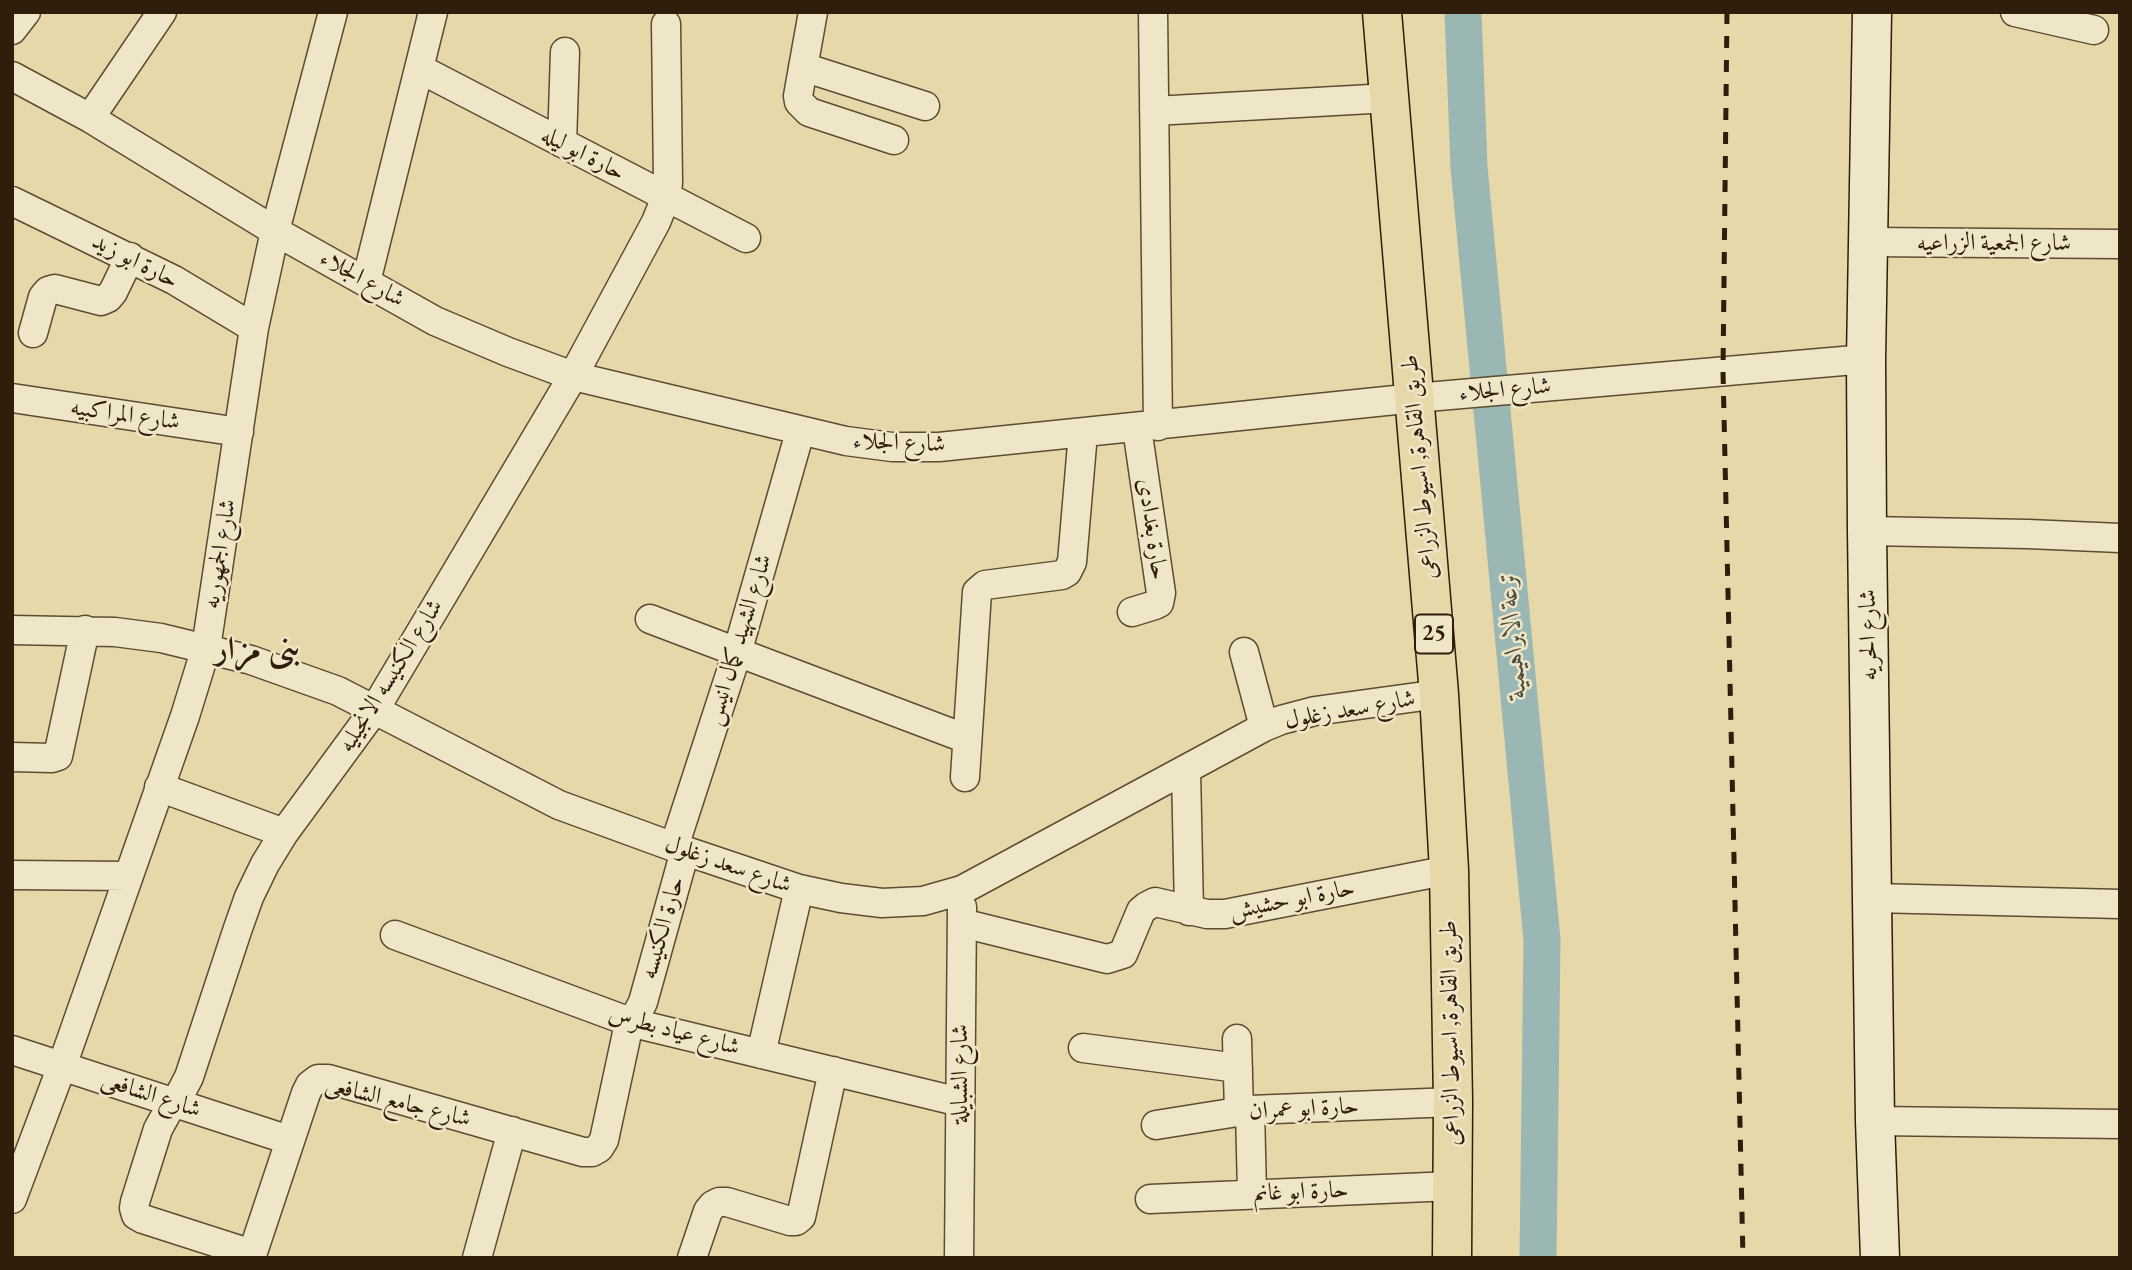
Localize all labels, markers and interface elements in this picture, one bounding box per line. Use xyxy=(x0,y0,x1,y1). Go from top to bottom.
street label: حارة ابو ليله xyxy=(536,121,630,187)
street label: حارة ابو زيد xyxy=(87,227,183,295)
street label: شارع الجمعية الزراعيه xyxy=(1917,229,2071,257)
street label: شارع الجلاء xyxy=(315,244,409,314)
street label: طريق القاهرة, اسيوط الزراعى xyxy=(1396,353,1444,581)
street label: شارع الجلاء xyxy=(1458,372,1552,408)
street label: شارع المراكبيه xyxy=(68,393,182,437)
street label: شارع الجلاء xyxy=(852,427,946,459)
street label: حارة بغدادى xyxy=(1131,476,1173,582)
street label: شارع الجمهوريه xyxy=(197,497,243,611)
street label: شارع الشهيد كمال انيس xyxy=(699,551,779,729)
water label: ترعة الابراهيمية xyxy=(1492,570,1534,700)
street label: شارع الحريه xyxy=(1854,589,1884,681)
street label: شارع الكنيسه الانجيليه xyxy=(332,594,450,758)
road number: 25 xyxy=(1415,614,1453,654)
district label: بنى مزار xyxy=(215,631,301,669)
street label: شارع سعد زغلول xyxy=(1282,684,1418,736)
street label: شارع سعد زغلول xyxy=(661,830,795,900)
street label: حارة الكنيسه xyxy=(635,873,691,983)
street label: حارة ابو حشيش xyxy=(1227,874,1357,926)
street label: طريق القاهرة, اسيوط الزراعى xyxy=(1435,920,1467,1146)
street label: شارع عياد بطرس xyxy=(605,1000,743,1062)
street label: شارع الشبايلة xyxy=(946,1024,974,1124)
street label: شارع الشافعى xyxy=(97,1065,205,1125)
street label: شارع جامع الشافعى xyxy=(322,1070,474,1134)
street label: حارة ابو عمران xyxy=(1248,1092,1360,1126)
street label: حارة ابو غانم xyxy=(1253,1176,1349,1208)

